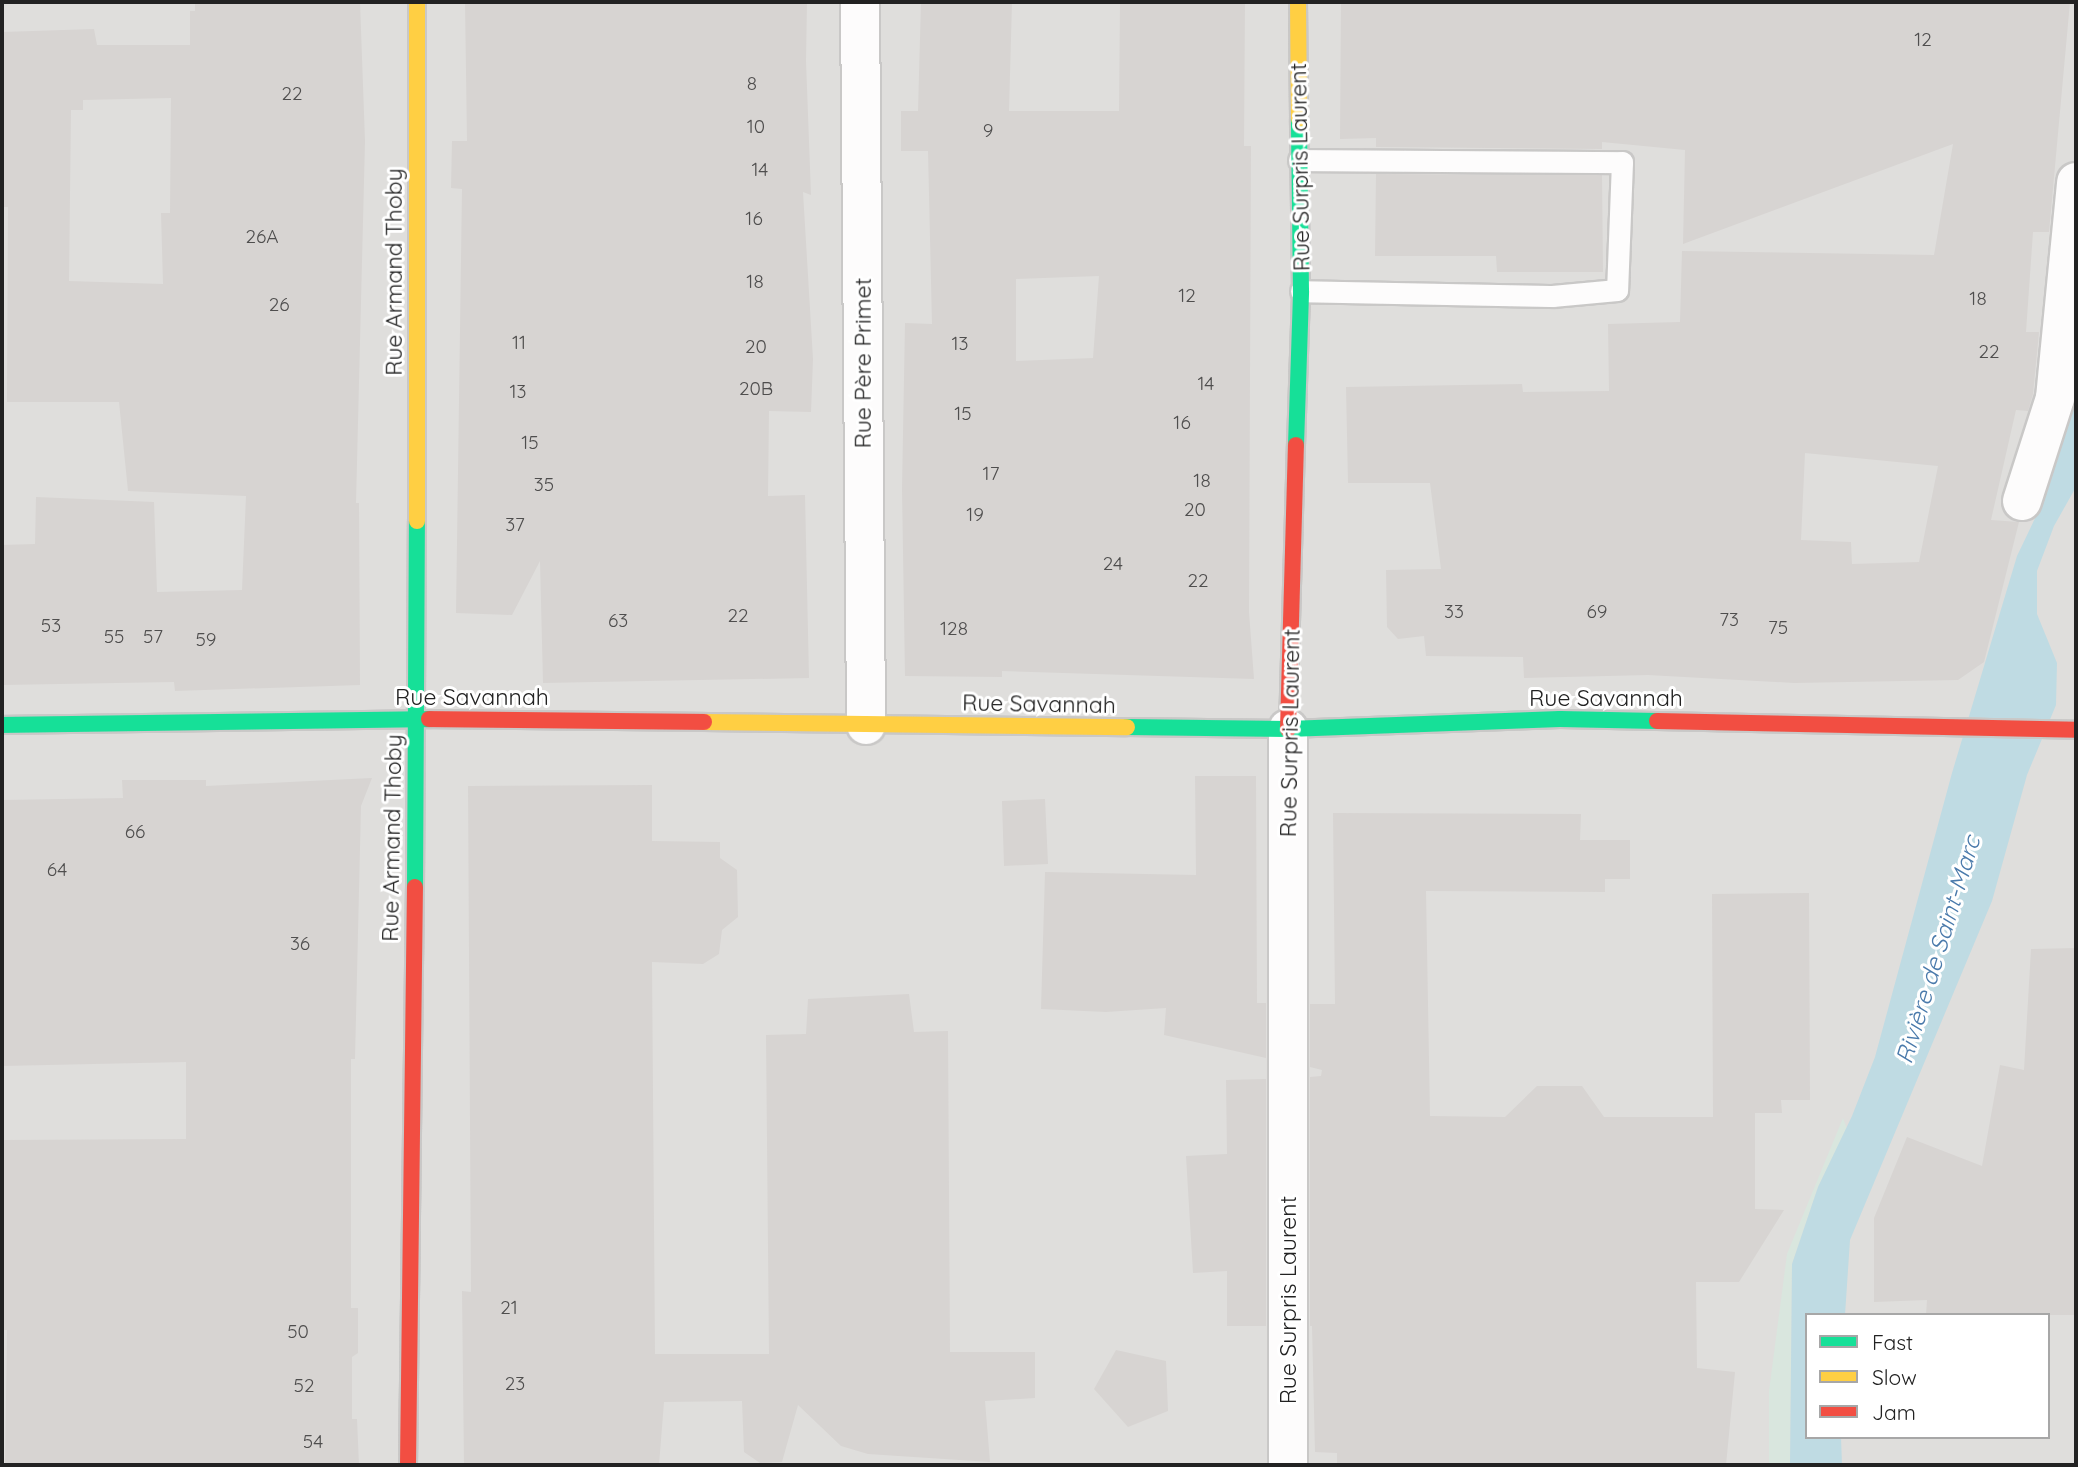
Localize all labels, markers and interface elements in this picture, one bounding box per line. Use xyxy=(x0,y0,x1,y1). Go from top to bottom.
house number: 12 xyxy=(1914,29,1932,51)
street label: Rue Surpris Laurent xyxy=(1284,62,1316,272)
house number: 8 xyxy=(747,73,757,95)
house number: 22 xyxy=(281,83,303,105)
house number: 10 xyxy=(747,116,765,138)
house number: 9 xyxy=(983,120,993,142)
house number: 14 xyxy=(752,159,768,181)
street label: Rue Armand Thoby xyxy=(380,168,408,376)
house number: 16 xyxy=(745,208,763,230)
house number: 26A xyxy=(245,226,279,248)
house number: 18 xyxy=(746,271,764,293)
street label: Rue Père Primet xyxy=(849,278,877,448)
house number: 12 xyxy=(1178,285,1196,307)
house number: 18 xyxy=(1969,288,1987,310)
house number: 26 xyxy=(269,294,289,316)
house number: 11 xyxy=(512,332,526,354)
house number: 13 xyxy=(952,333,968,355)
house number: 20 xyxy=(745,336,767,358)
house number: 22 xyxy=(1978,341,2000,363)
house number: 14 xyxy=(1198,373,1214,395)
house number: 20B xyxy=(739,378,773,400)
house number: 13 xyxy=(510,381,526,403)
house number: 15 xyxy=(954,403,972,425)
house number: 16 xyxy=(1173,412,1191,434)
house number: 15 xyxy=(521,432,539,454)
house number: 17 xyxy=(983,463,999,485)
house number: 18 xyxy=(1193,470,1211,492)
house number: 35 xyxy=(534,474,554,496)
house number: 20 xyxy=(1184,499,1206,521)
house number: 19 xyxy=(966,504,984,526)
house number: 37 xyxy=(505,514,525,536)
house number: 24 xyxy=(1103,553,1123,575)
house number: 22 xyxy=(1187,570,1209,592)
house number: 33 xyxy=(1444,601,1464,623)
house number: 69 xyxy=(1587,601,1607,623)
house number: 22 xyxy=(727,605,749,627)
house number: 73 xyxy=(1719,609,1739,631)
house number: 63 xyxy=(608,610,628,632)
house number: 53 xyxy=(41,615,61,637)
house number: 75 xyxy=(1768,617,1788,639)
house number: 128 xyxy=(940,618,968,640)
house number: 55 xyxy=(104,626,124,648)
house number: 57 xyxy=(143,626,163,648)
street label: Rue Surpris Laurent xyxy=(1274,628,1306,838)
house number: 59 xyxy=(196,629,216,651)
street label: Rue Savannah xyxy=(395,683,549,711)
street label: Rue Savannah xyxy=(1529,684,1683,712)
street label: Rue Savannah xyxy=(962,689,1116,719)
street label: Rue Armand Thoby xyxy=(376,734,408,942)
house number: 66 xyxy=(125,821,145,843)
water label: Rivière de Saint-Marc xyxy=(1890,833,1986,1067)
house number: 64 xyxy=(47,859,67,881)
house number: 36 xyxy=(290,933,310,955)
street label: Rue Surpris Laurent xyxy=(1274,1196,1302,1404)
house number: 21 xyxy=(500,1297,518,1319)
legend xyxy=(1805,1313,2050,1439)
house number: 50 xyxy=(287,1321,309,1343)
text: Fast xyxy=(1872,1329,1913,1355)
text: Slow xyxy=(1872,1364,1917,1390)
house number: 23 xyxy=(505,1373,525,1395)
house number: 52 xyxy=(294,1375,314,1397)
text: Jam xyxy=(1872,1399,1916,1425)
house number: 54 xyxy=(303,1431,323,1453)

